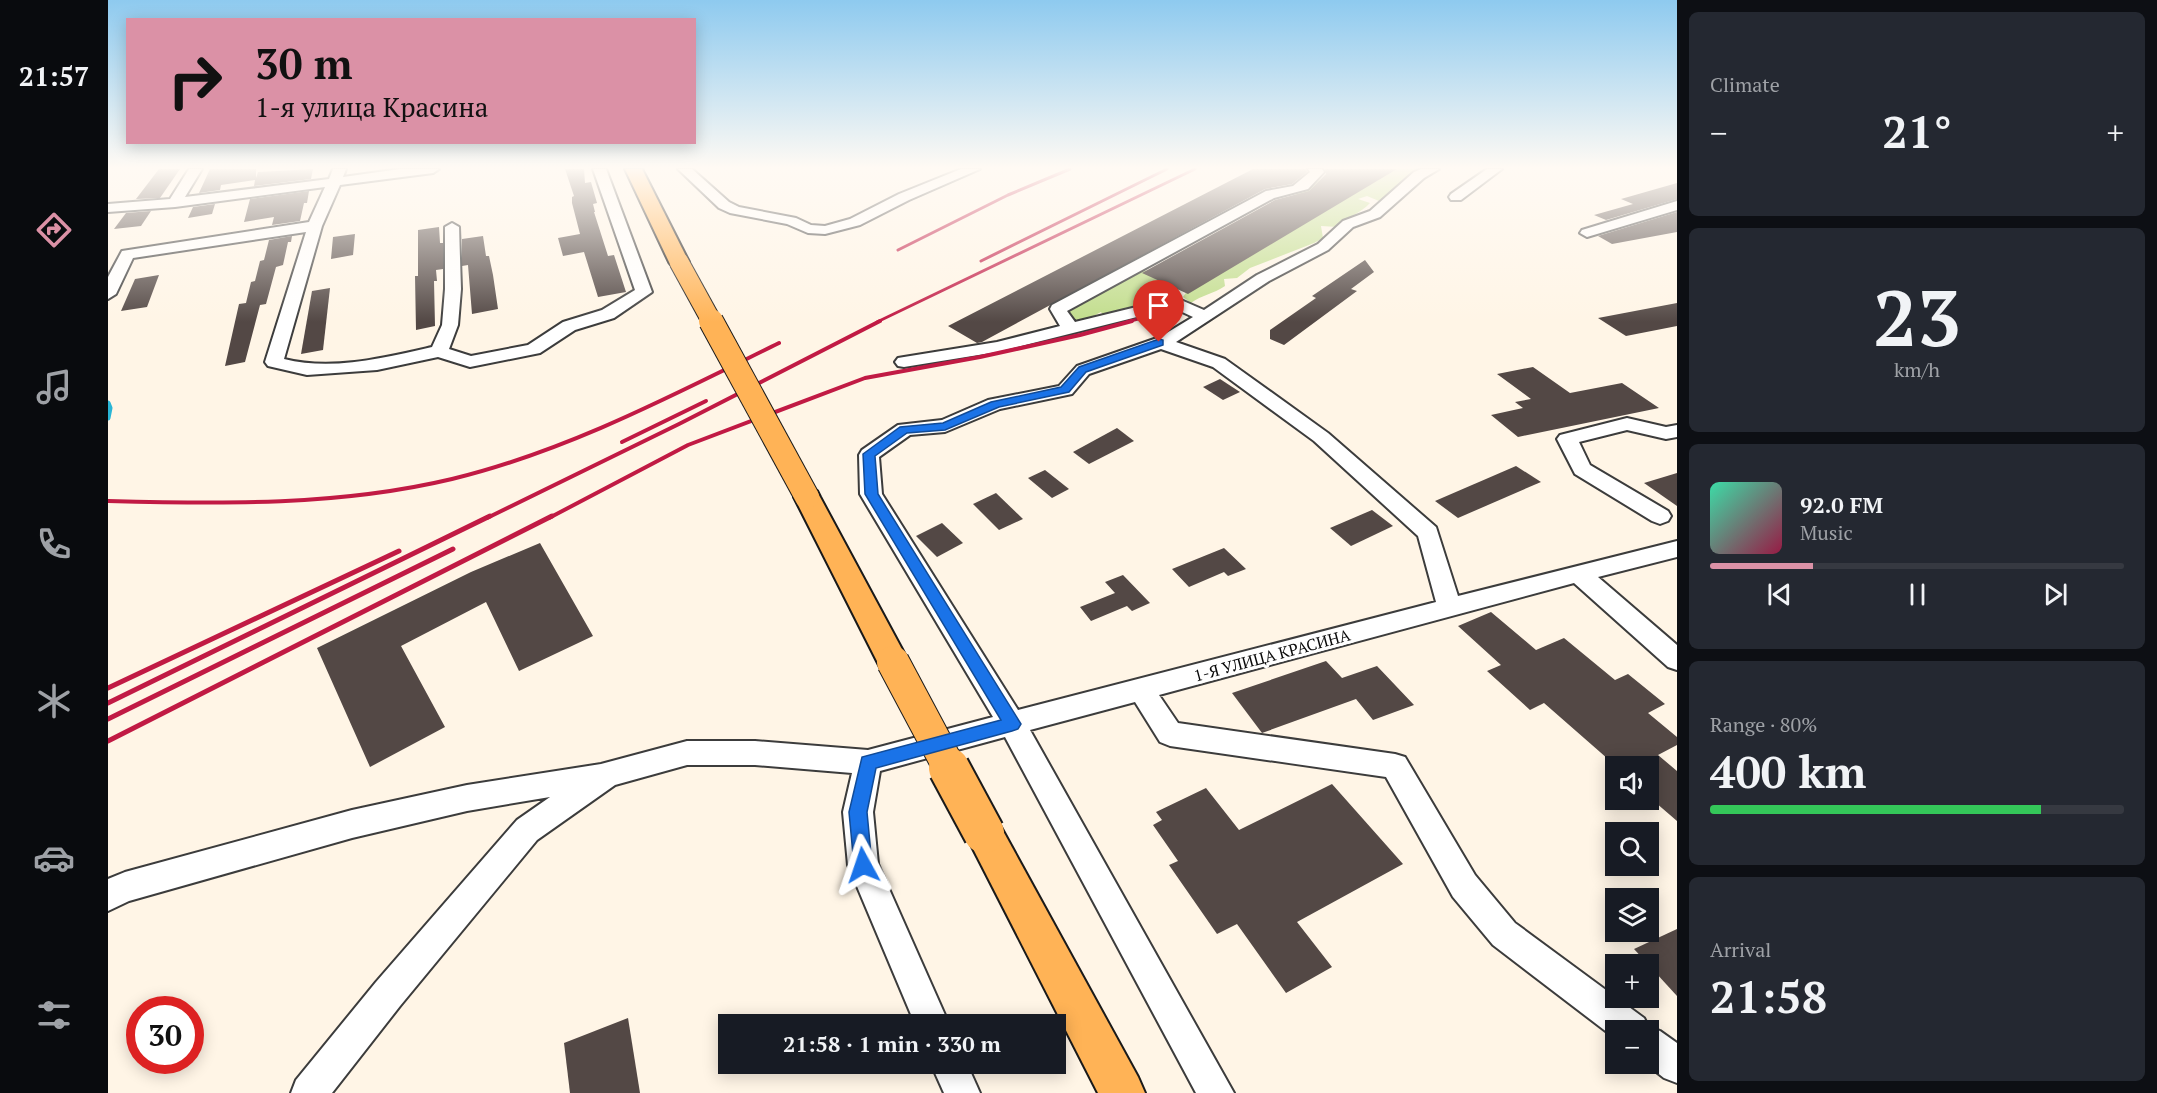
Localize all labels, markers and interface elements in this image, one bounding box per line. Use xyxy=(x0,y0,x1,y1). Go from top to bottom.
text: 30 m xyxy=(255,35,353,91)
icon: right xyxy=(156,42,234,120)
text: 21:57 xyxy=(19,58,89,94)
text: Climate xyxy=(1710,71,1780,98)
text: 1-я улица Красина xyxy=(255,89,488,125)
text: 21° xyxy=(1882,101,1952,161)
text: − xyxy=(1710,111,1728,154)
text: + xyxy=(2106,111,2124,154)
icon: directions xyxy=(33,209,75,251)
text: 23 xyxy=(1873,265,1961,368)
pin xyxy=(1133,280,1184,342)
icon: arrive xyxy=(1142,289,1175,322)
text: km/h xyxy=(1894,356,1940,383)
icon: music xyxy=(33,366,75,408)
text: 92.0 FM xyxy=(1800,490,1883,519)
text: Music xyxy=(1800,519,1853,546)
icon: phone xyxy=(33,523,75,565)
icon: previous xyxy=(1763,578,1796,611)
icon: pause xyxy=(1901,578,1934,611)
icon: next xyxy=(2039,578,2072,611)
street label: 1-Я УЛИЦА КРАСИНА xyxy=(1191,624,1353,686)
icon: climate xyxy=(33,680,75,722)
text: Range · 80% xyxy=(1710,711,1817,738)
text: 400 km xyxy=(1710,741,1866,801)
map controls xyxy=(1605,756,1659,1074)
button: sound xyxy=(1605,756,1659,810)
button: search xyxy=(1605,822,1659,876)
position arrow xyxy=(831,833,895,897)
icon: car xyxy=(33,837,75,879)
button: layers xyxy=(1605,888,1659,942)
text: Arrival xyxy=(1710,936,1771,963)
button: + xyxy=(1605,954,1659,1008)
text: 21:58 xyxy=(1710,966,1827,1026)
icon: filters xyxy=(33,994,75,1036)
speed limit sign: 30 xyxy=(126,996,204,1074)
button: − xyxy=(1605,1020,1659,1074)
text: 21:58 · 1 min · 330 m xyxy=(783,1029,1001,1058)

